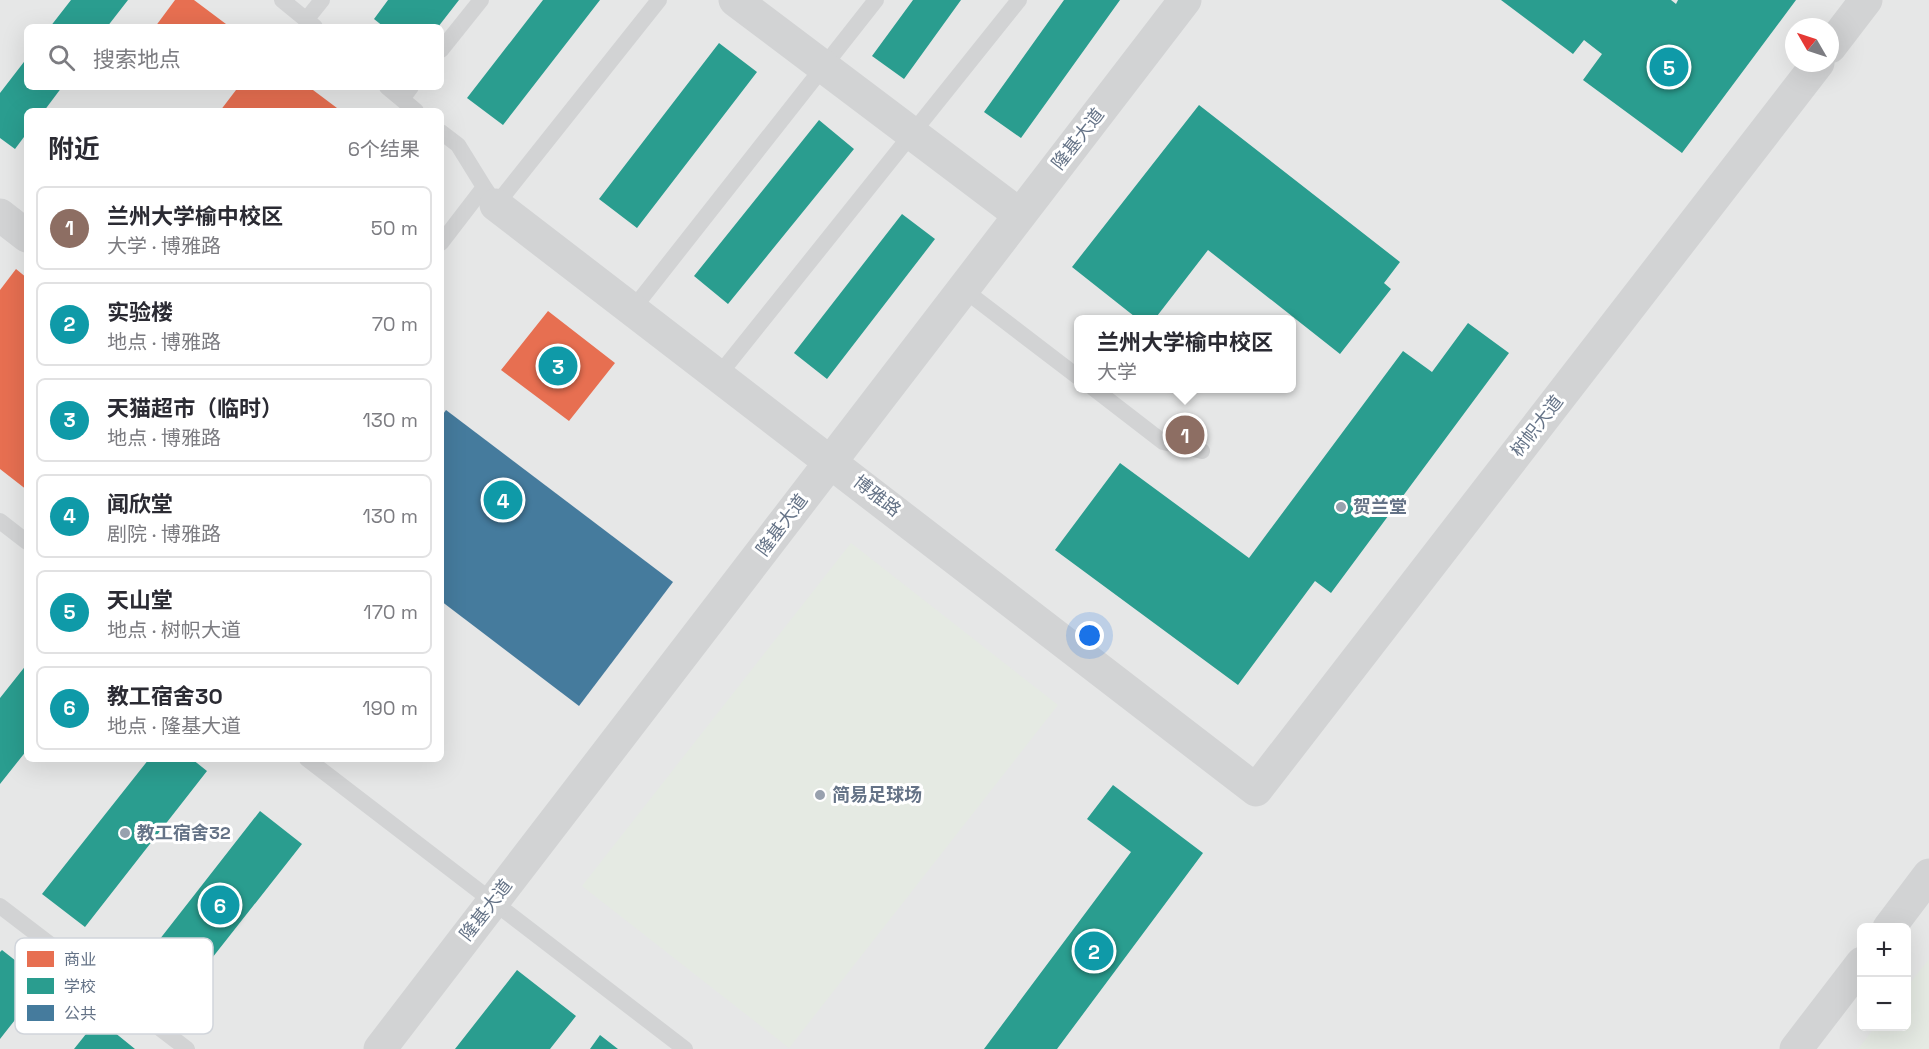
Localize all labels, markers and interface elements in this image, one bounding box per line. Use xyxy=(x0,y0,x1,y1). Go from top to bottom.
north arrow xyxy=(1785,18,1839,72)
search box xyxy=(24,24,444,90)
icon: search xyxy=(45,41,78,74)
pin: 5 xyxy=(1650,44,1688,90)
text: 搜索地点 xyxy=(93,45,181,73)
street label: 隆基大道 xyxy=(1046,103,1109,174)
text: 附近 xyxy=(48,132,100,166)
text: 6个结果 xyxy=(348,136,420,162)
text: 兰州大学榆中校区 xyxy=(107,202,283,230)
text: 1 xyxy=(65,215,74,241)
text: 50 m xyxy=(371,215,418,241)
text: 大学 · 博雅路 xyxy=(107,233,221,259)
text: 实验楼 xyxy=(107,298,173,326)
text: 2 xyxy=(64,311,75,337)
text: 70 m xyxy=(372,311,418,337)
popup xyxy=(1074,315,1296,393)
text: 兰州大学榆中校区 xyxy=(1097,328,1273,356)
text: 地点 · 博雅路 xyxy=(107,329,221,355)
pin: 3 xyxy=(538,344,578,388)
text: 大学 xyxy=(1097,359,1137,385)
street label: 树帜大道 xyxy=(1505,390,1568,461)
text: 天猫超市（临时） xyxy=(107,394,283,422)
text: 3 xyxy=(63,407,76,433)
text: 130 m xyxy=(362,407,418,433)
pin: 1 xyxy=(1166,412,1204,458)
text: 地点 · 博雅路 xyxy=(107,425,221,451)
street label: 博雅路 xyxy=(849,470,906,521)
pin: 4 xyxy=(484,478,522,522)
street label: 隆基大道 xyxy=(751,489,812,560)
text: 闻欣堂 xyxy=(107,490,173,518)
place label: 贺兰堂 xyxy=(1353,495,1407,518)
marker: 贺兰堂 xyxy=(1334,500,1348,514)
text: 4 xyxy=(63,503,76,529)
text: 130 m xyxy=(362,503,418,529)
text: 剧院 · 博雅路 xyxy=(107,521,221,547)
text: 天山堂 xyxy=(107,586,173,614)
text: 5 xyxy=(64,599,76,625)
text: 170 m xyxy=(363,599,418,625)
text: 地点 · 树帜大道 xyxy=(107,617,241,643)
your location xyxy=(1075,621,1104,650)
text: 教工宿舍30 xyxy=(107,682,223,710)
text: 6 xyxy=(63,695,76,721)
text: 190 m xyxy=(362,695,418,721)
text: 地点 · 隆基大道 xyxy=(107,713,241,739)
place label: 简易足球场 xyxy=(832,783,922,806)
marker: 简易足球场 xyxy=(813,788,827,802)
place label: 教工宿舍32 xyxy=(137,821,231,844)
marker: 教工宿舍32 xyxy=(118,826,132,840)
street label: 隆基大道 xyxy=(454,874,517,945)
pin: 6 xyxy=(200,882,240,928)
map controls xyxy=(1857,923,1911,1031)
button: + xyxy=(1857,923,1911,977)
pin: 2 xyxy=(1074,928,1114,974)
legend xyxy=(15,938,213,1034)
text: 商业 xyxy=(64,949,96,970)
text: 学校 xyxy=(64,976,96,997)
button: − xyxy=(1857,977,1911,1031)
text: 公共 xyxy=(64,1003,96,1024)

